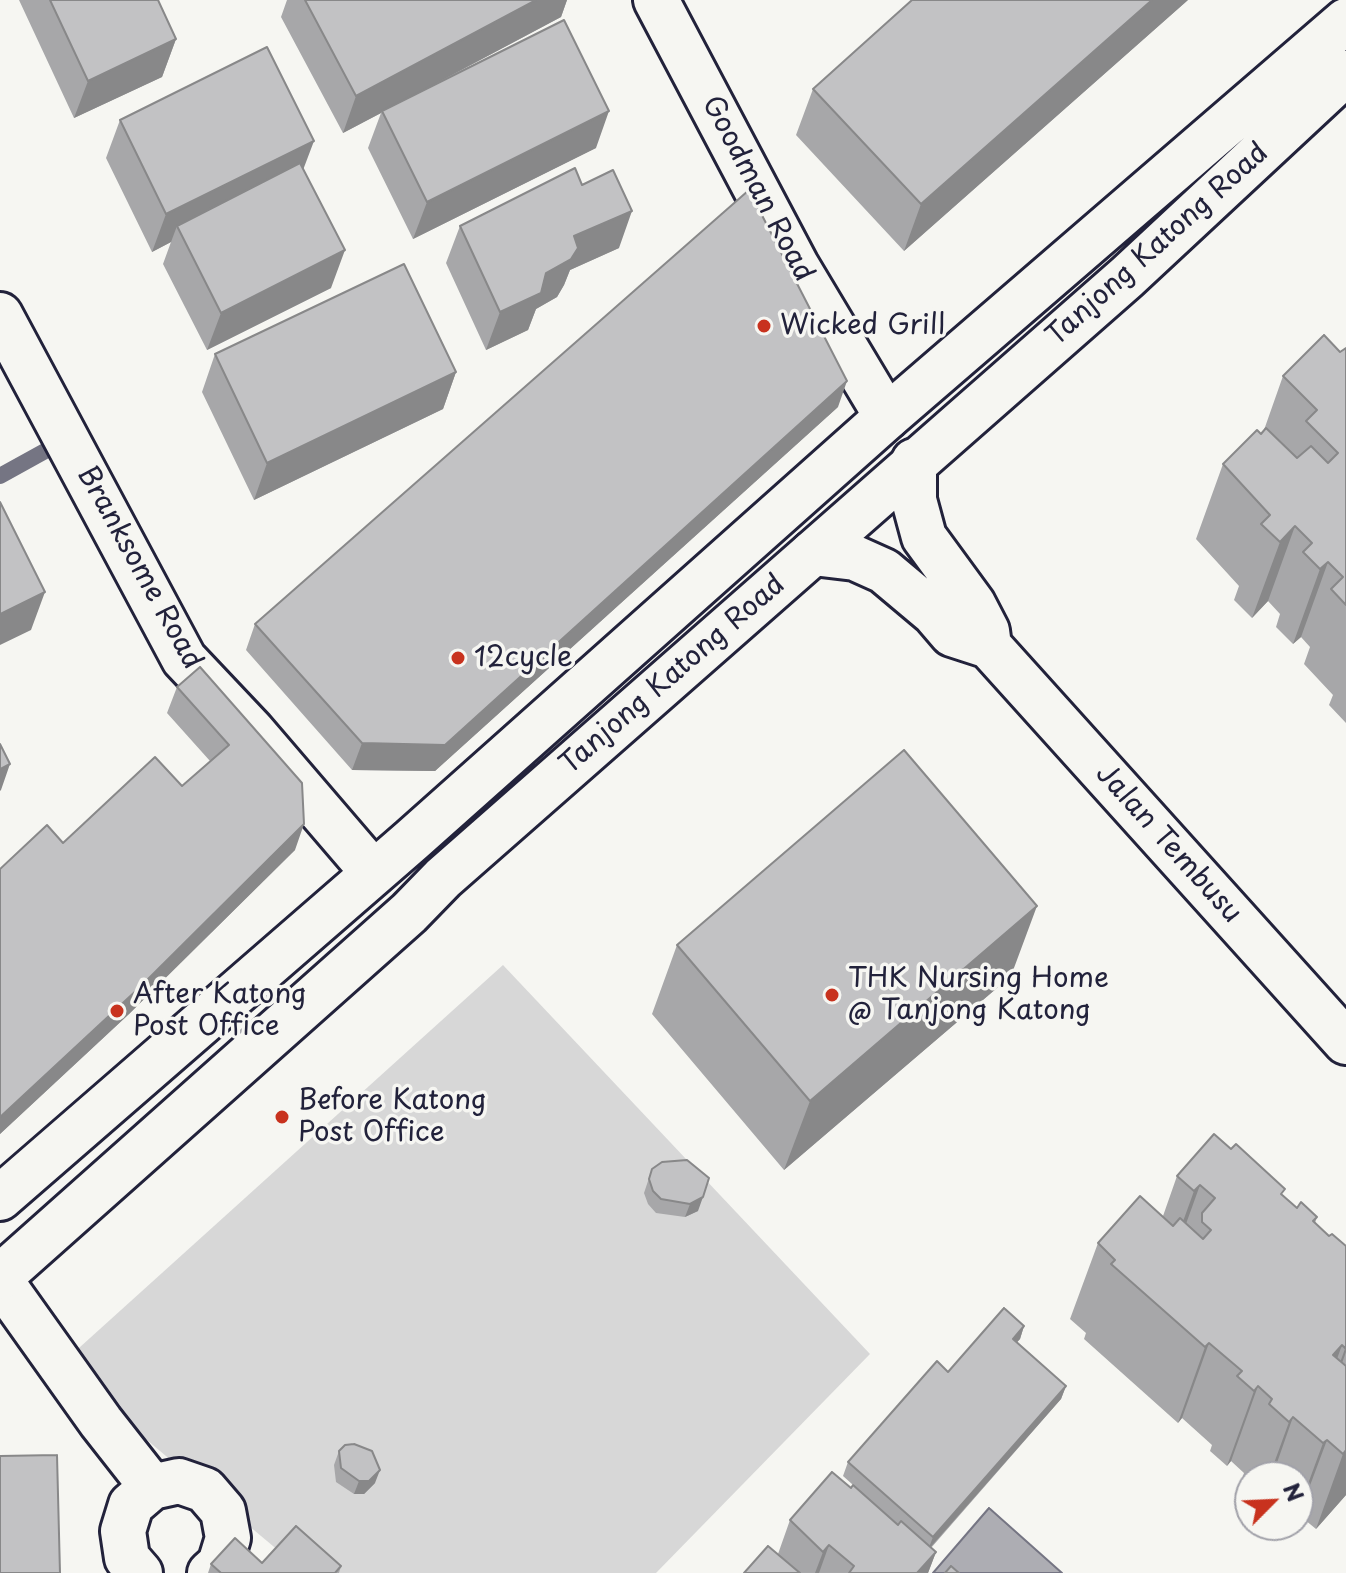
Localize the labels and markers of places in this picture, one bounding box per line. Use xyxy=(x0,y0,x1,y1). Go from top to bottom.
place label: Wicked Grill xyxy=(780,309,945,343)
marker: Wicked Grill xyxy=(755,317,773,335)
place label: 12cycle xyxy=(474,641,573,675)
marker: 12cycle xyxy=(449,649,467,667)
place label: THK Nursing Home @ Tanjong Katong xyxy=(848,962,1109,1028)
place label: After Katong Post Office xyxy=(133,978,307,1044)
marker: THK Nursing Home @ Tanjong Katong xyxy=(823,986,841,1004)
marker: After Katong Post Office xyxy=(108,1002,126,1020)
place label: Before Katong Post Office xyxy=(298,1084,487,1150)
marker: Before Katong Post Office xyxy=(273,1108,291,1126)

